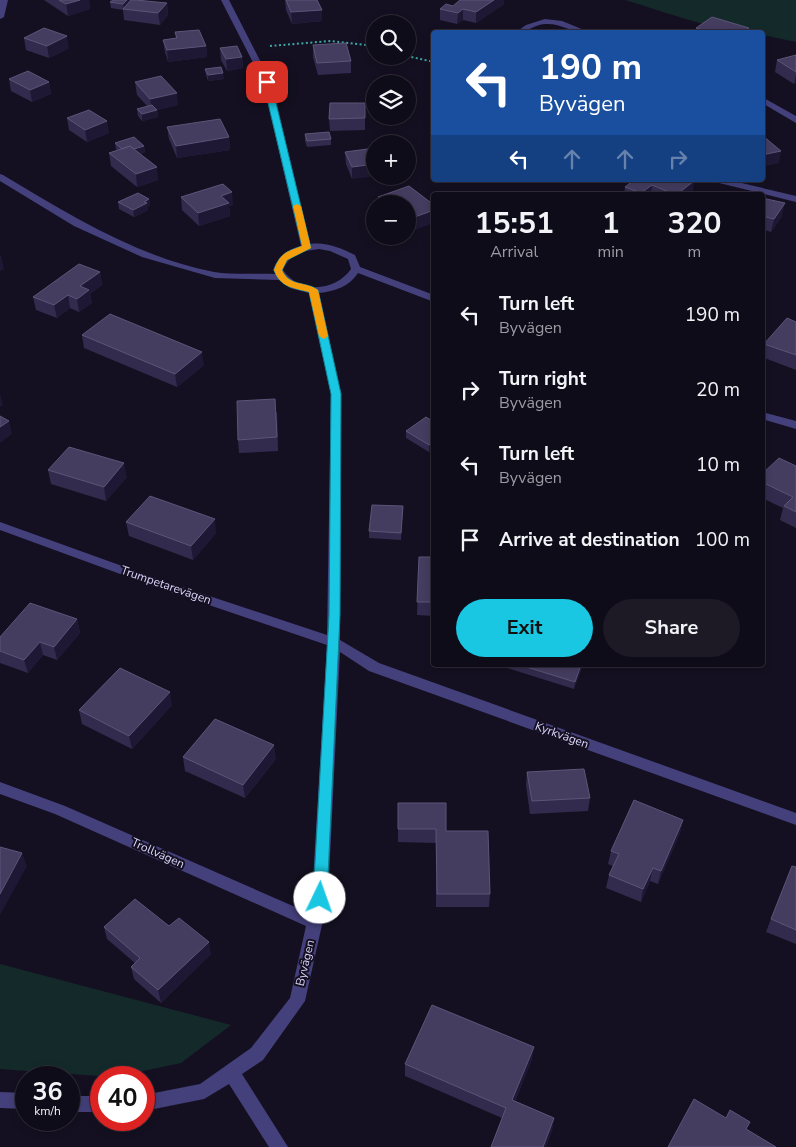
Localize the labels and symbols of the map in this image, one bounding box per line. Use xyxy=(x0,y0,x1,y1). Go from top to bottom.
pin xyxy=(246,61,288,103)
street label: Trumpetarevägen xyxy=(119,562,213,608)
street label: Kyrkvägen xyxy=(533,718,591,752)
street label: Trollvägen xyxy=(129,834,187,872)
position arrow xyxy=(293,871,345,923)
street label: Byvägen xyxy=(292,938,318,988)
speed limit sign: 40 xyxy=(90,1066,155,1131)

